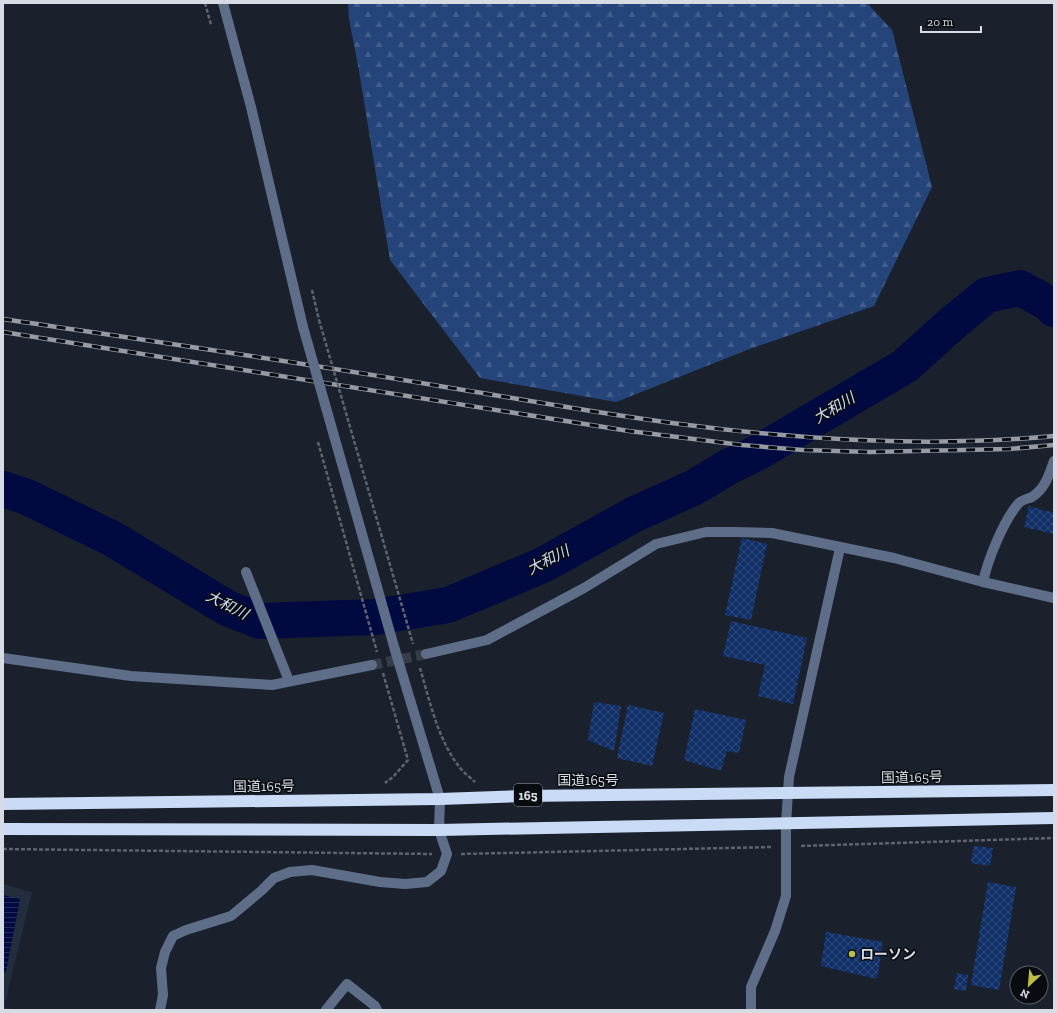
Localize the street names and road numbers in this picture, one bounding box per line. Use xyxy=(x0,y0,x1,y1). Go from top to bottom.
street label: 国道165号 xyxy=(881,768,943,787)
street label: 国道165号 xyxy=(557,772,619,789)
street label: 国道165号 xyxy=(233,777,295,796)
road number: 165 xyxy=(514,784,542,806)

